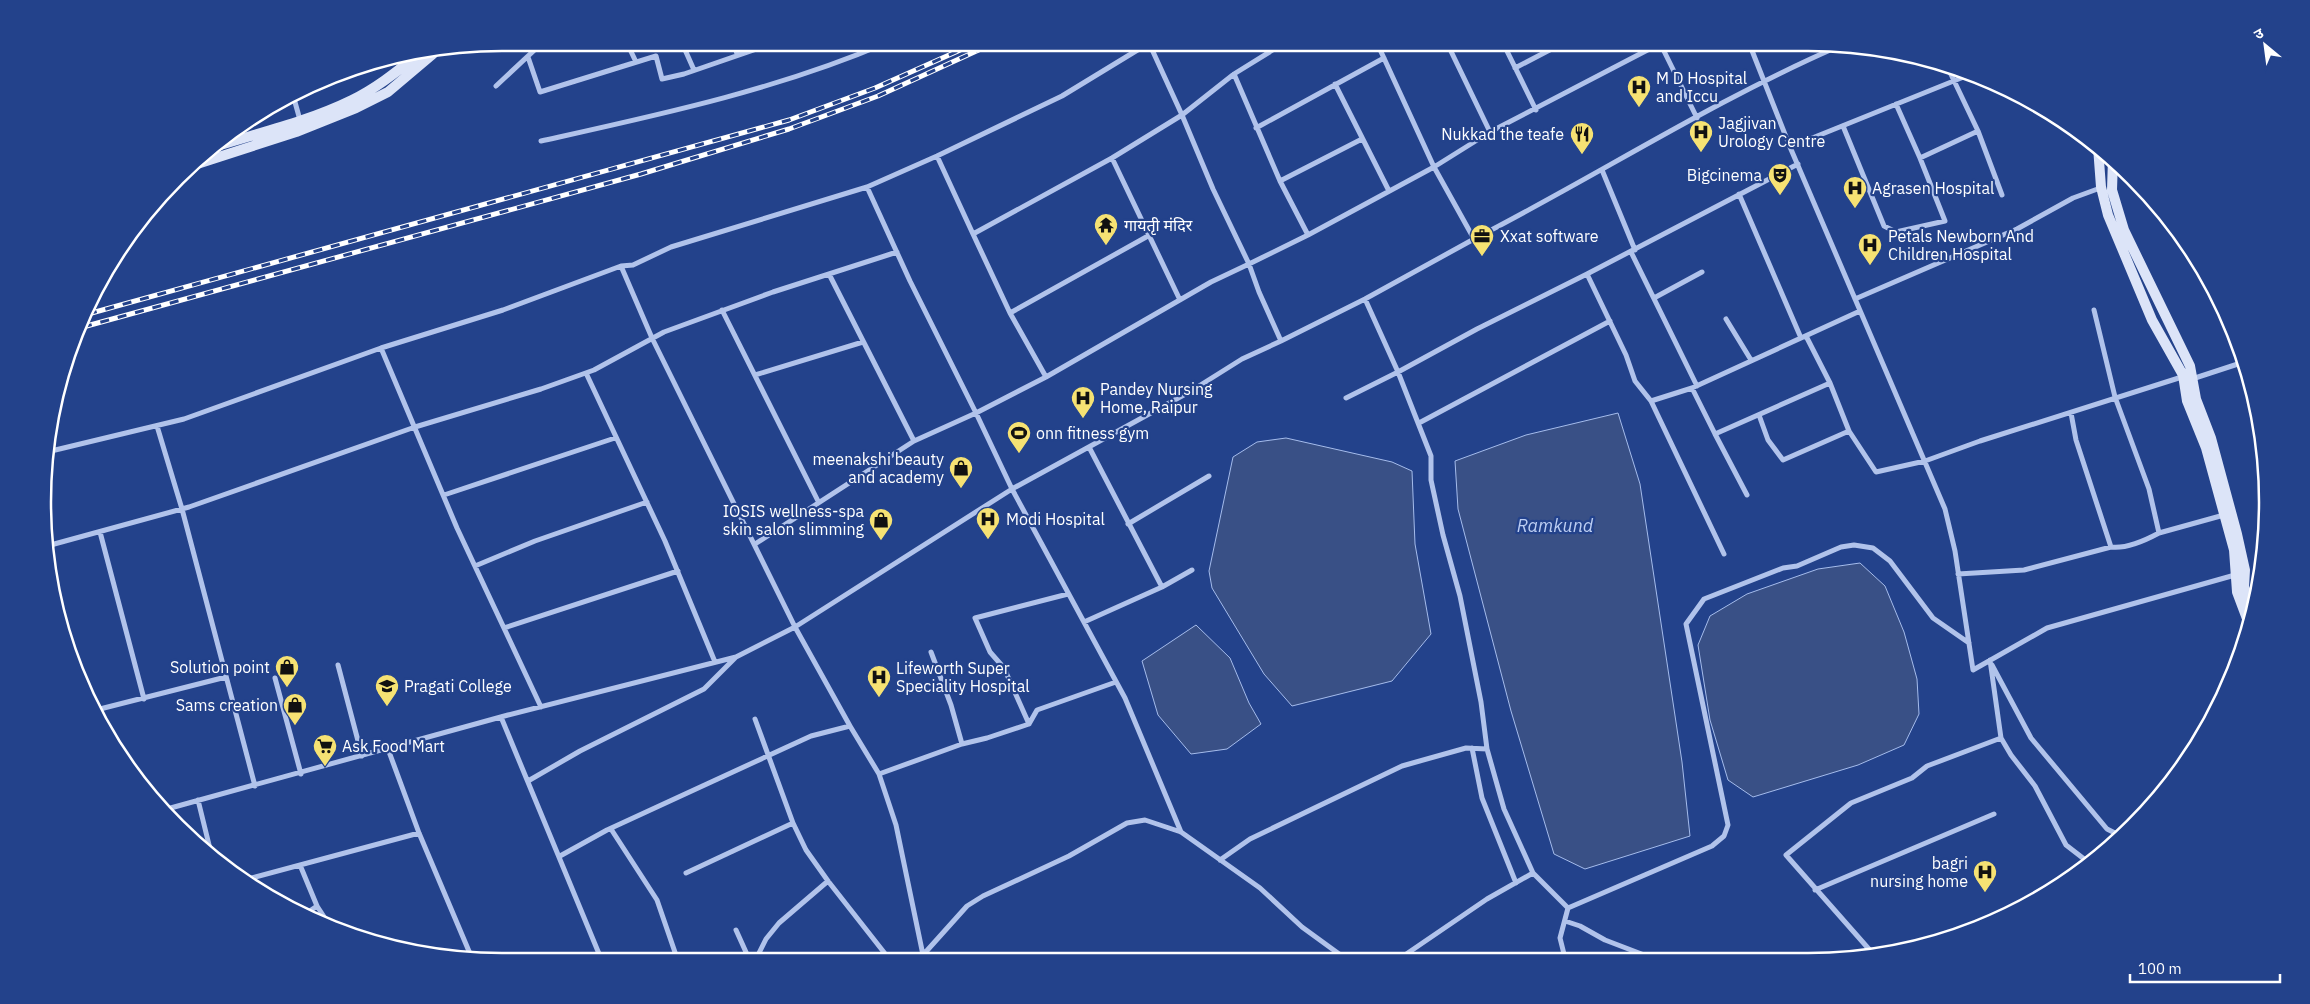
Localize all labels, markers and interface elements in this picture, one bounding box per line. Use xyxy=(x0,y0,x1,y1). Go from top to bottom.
north arrow xyxy=(2240,20,2290,70)
text: उ xyxy=(2251,23,2267,43)
place label: M D Hospital and Iccu xyxy=(1656,68,1747,106)
hospital icon: M D Hospital and Iccu xyxy=(1626,74,1652,108)
place label: Jagjivan Urology Centre xyxy=(1718,113,1825,151)
hospital icon: Jagjivan Urology Centre xyxy=(1688,119,1714,153)
restaurant icon: Nukkad the teafe xyxy=(1569,121,1595,155)
place label: Nukkad the teafe xyxy=(1441,124,1564,144)
theatre icon: Bigcinema xyxy=(1767,162,1793,196)
place label: Bigcinema xyxy=(1687,165,1762,185)
hospital icon: Agrasen Hospital xyxy=(1842,175,1868,209)
place label: Agrasen Hospital xyxy=(1872,178,1994,198)
temple icon: गायतृी मंदिर xyxy=(1093,212,1119,246)
place label: गायतृी मंदिर xyxy=(1124,215,1193,236)
office icon: Xxat software xyxy=(1469,223,1495,257)
place label: Xxat software xyxy=(1500,226,1599,246)
place label: Petals Newborn And Children Hospital xyxy=(1888,226,2034,264)
hospital icon: Petals Newborn And Children Hospital xyxy=(1857,232,1883,266)
place label: Pandey Nursing Home, Raipur xyxy=(1100,379,1213,417)
hospital icon: Pandey Nursing Home, Raipur xyxy=(1070,385,1096,419)
sports icon: onn fitness gym xyxy=(1006,420,1032,454)
place label: onn fitness gym xyxy=(1036,423,1149,443)
place label: meenakshi beauty and academy xyxy=(813,449,944,487)
shop icon: meenakshi beauty and academy xyxy=(948,455,974,489)
place label: IOSIS wellness-spa skin salon slimming xyxy=(723,501,865,539)
hospital icon: Modi Hospital xyxy=(975,506,1001,540)
shop icon: IOSIS wellness-spa skin salon slimming xyxy=(868,507,894,541)
place label: Modi Hospital xyxy=(1006,509,1105,529)
water label: Ramkund xyxy=(1517,514,1594,537)
shop icon: Solution point xyxy=(274,654,300,688)
place label: Solution point xyxy=(170,657,270,677)
place label: Lifeworth Super Speciality Hospital xyxy=(896,658,1030,696)
hospital icon: Lifeworth Super Speciality Hospital xyxy=(866,664,892,698)
school or university icon: Pragati College xyxy=(374,673,400,707)
place label: Pragati College xyxy=(404,676,512,696)
shop icon: Sams creation xyxy=(282,692,308,726)
place label: Sams creation xyxy=(176,695,278,715)
supermarket icon: Ask Food Mart xyxy=(312,733,338,767)
place label: Ask Food Mart xyxy=(342,736,445,756)
place label: bagri nursing home xyxy=(1870,853,1968,891)
hospital icon: bagri nursing home xyxy=(1972,859,1998,893)
scale bar xyxy=(2130,952,2280,984)
text: 100 m xyxy=(2138,959,2182,978)

